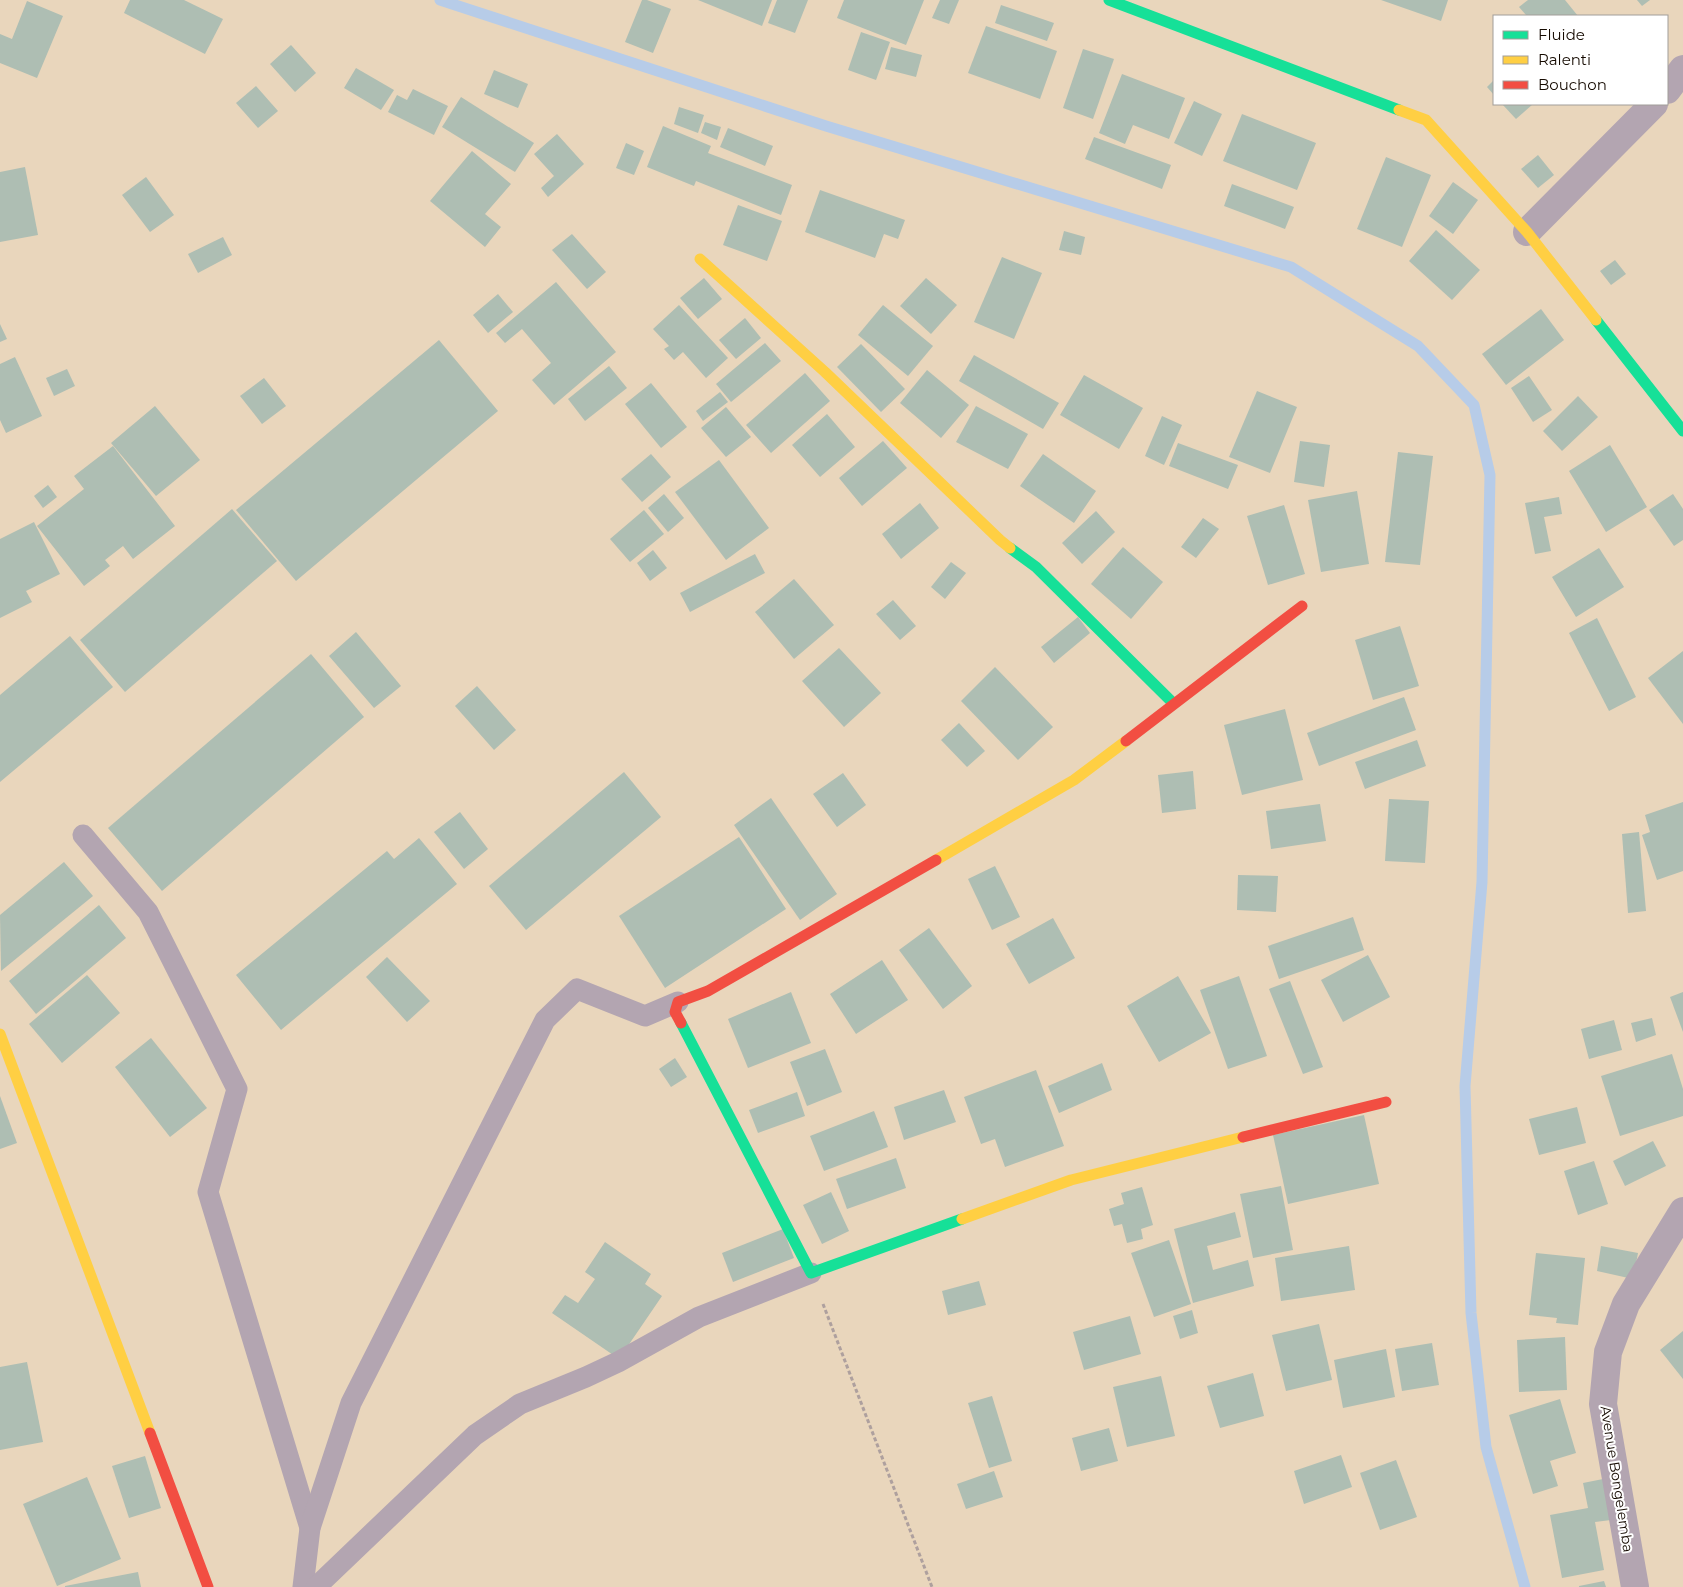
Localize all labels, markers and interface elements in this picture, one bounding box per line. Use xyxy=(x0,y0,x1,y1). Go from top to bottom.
legend xyxy=(1493,15,1668,105)
text: Fluide xyxy=(1538,25,1585,44)
text: Ralenti xyxy=(1538,50,1591,69)
text: Bouchon xyxy=(1538,75,1607,94)
street label: Avenue Bongelemba xyxy=(1597,1404,1637,1554)

